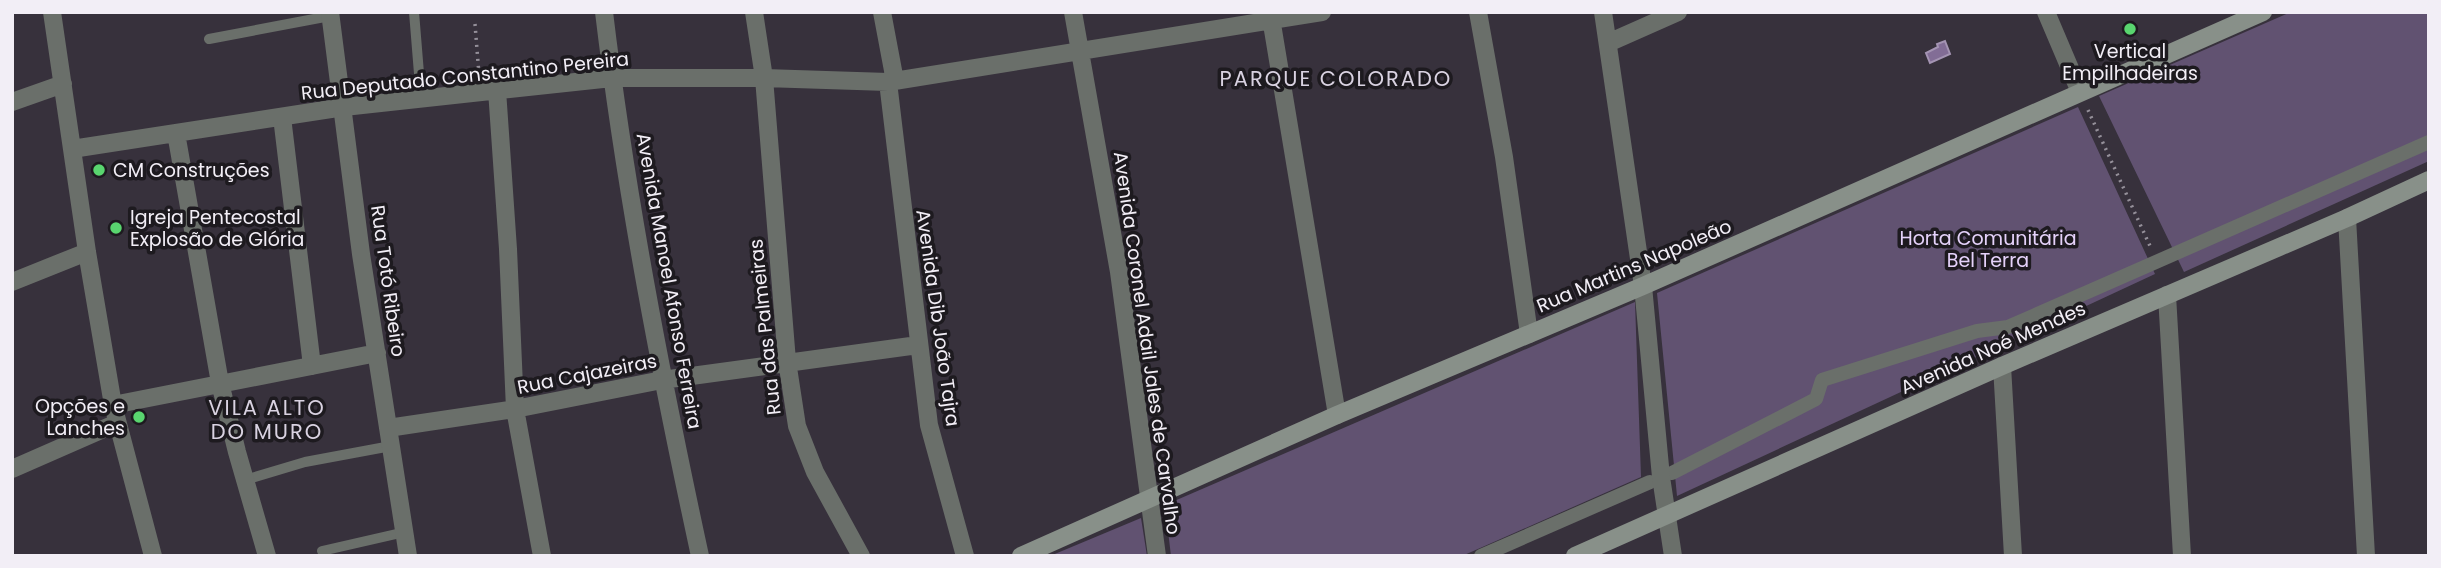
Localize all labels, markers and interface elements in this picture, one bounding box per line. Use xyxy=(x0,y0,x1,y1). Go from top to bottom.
marker: Vertical Empilhadeiras xyxy=(2122,21,2138,37)
place label: Vertical Empilhadeiras xyxy=(2062,38,2198,87)
street label: Rua Deputado Constantino Pereira xyxy=(300,45,630,107)
district label: PARQUE COLORADO xyxy=(1220,64,1452,93)
street label: Avenida Manoel Afonso Ferreira xyxy=(630,131,708,431)
street label: Avenida Coronel Adail Jales de Carvalho xyxy=(1107,150,1187,536)
place label: CM Construções xyxy=(113,157,270,184)
marker: CM Construções xyxy=(91,162,107,178)
street label: Rua Totó Ribeiro xyxy=(364,203,412,359)
place label: Igreja Pentecostal Explosão de Glória xyxy=(130,204,304,253)
street label: Avenida Dib João Tajra xyxy=(909,208,967,428)
street label: Rua Martins Napoleão xyxy=(1532,213,1736,319)
marker: Igreja Pentecostal Explosão de Glória xyxy=(108,220,124,236)
park label: Horta Comunitária Bel Terra xyxy=(1900,225,2077,274)
street label: Rua das Palmeiras xyxy=(742,238,788,416)
street label: Avenida Noé Mendes xyxy=(1896,295,2090,401)
street label: Rua Cajazeiras xyxy=(515,347,659,401)
place label: Opções e Lanches xyxy=(35,393,125,442)
district label: VILA ALTO DO MURO xyxy=(208,393,326,446)
marker: Opções e Lanches xyxy=(131,409,147,425)

